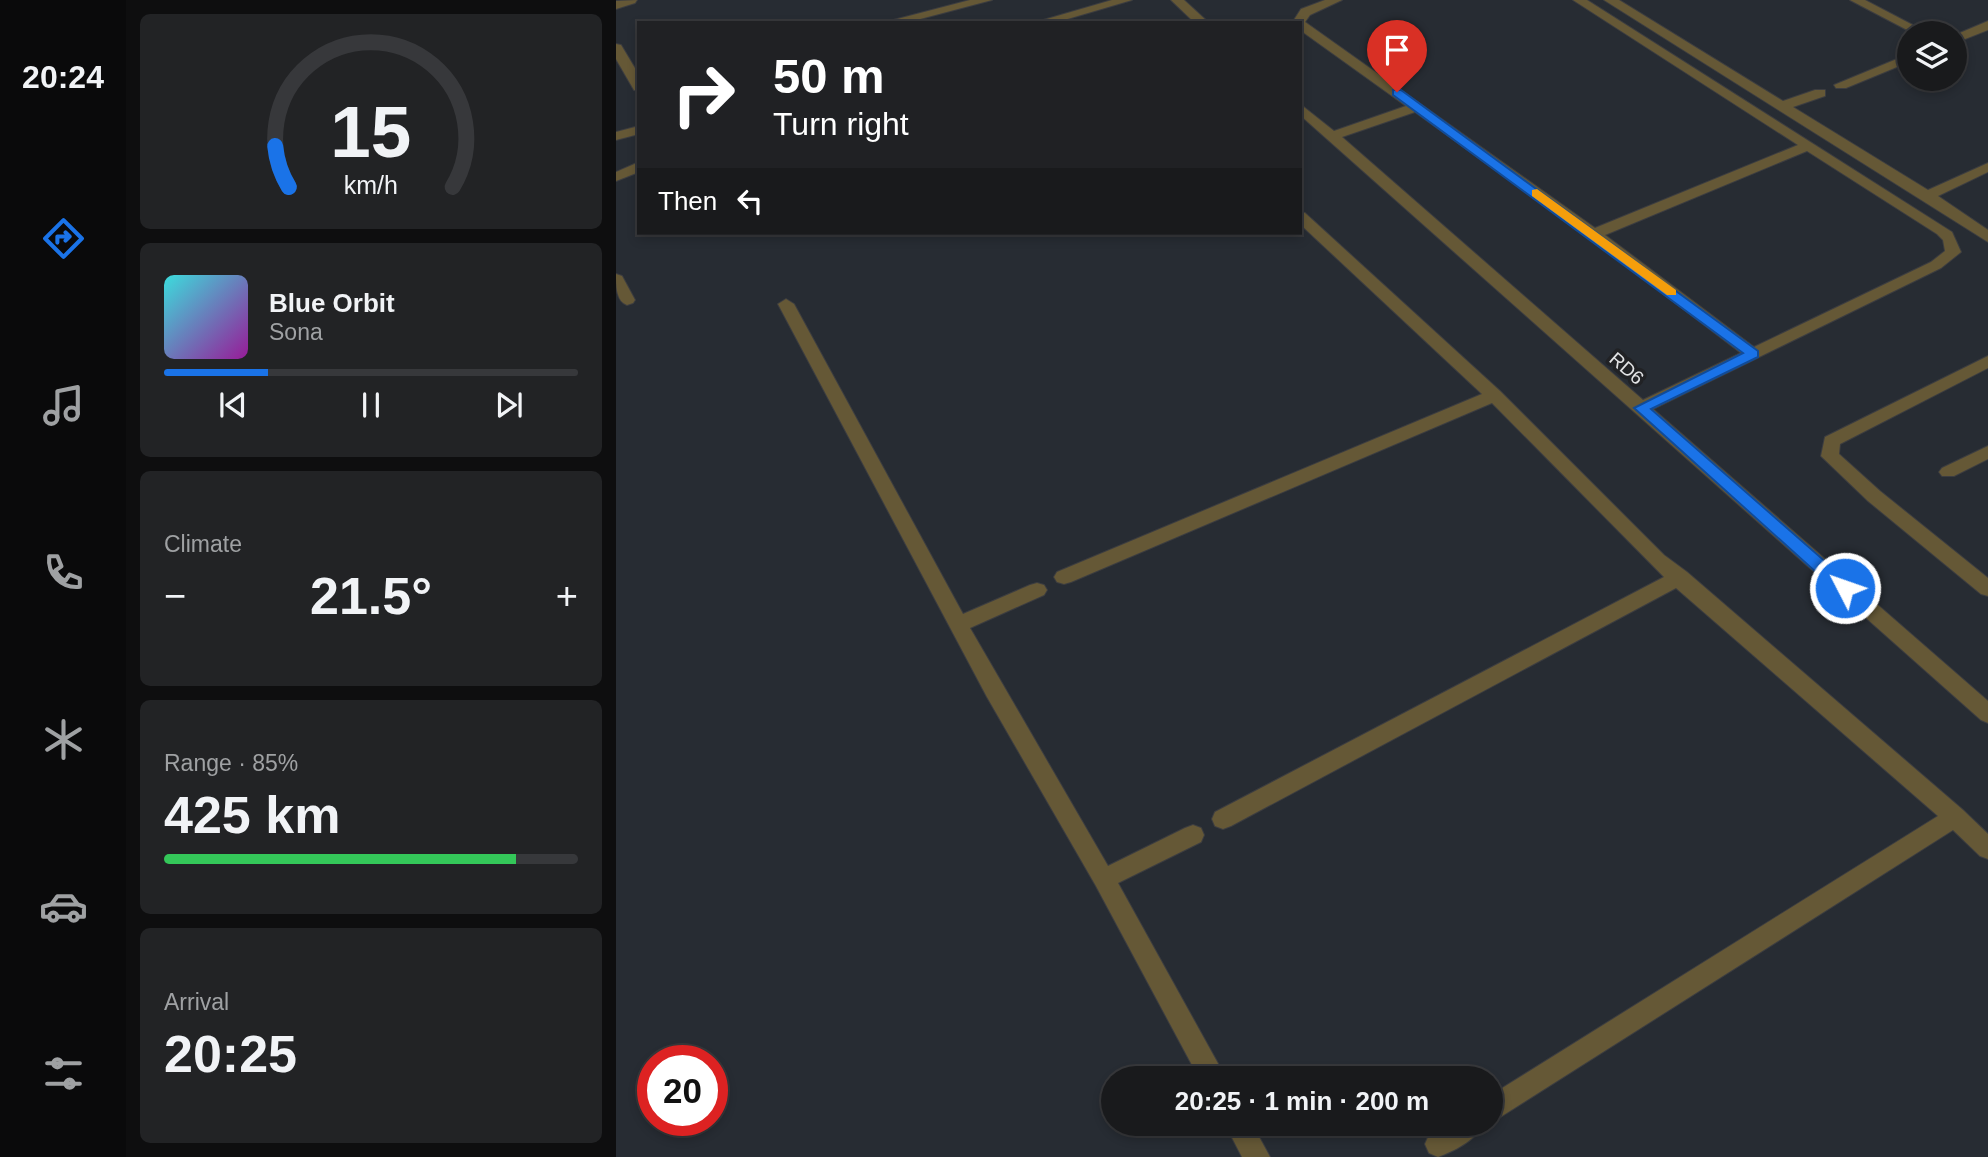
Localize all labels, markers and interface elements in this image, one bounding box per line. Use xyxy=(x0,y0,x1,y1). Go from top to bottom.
pin xyxy=(1367,20,1427,92)
map controls xyxy=(1897,21,1967,91)
button: layers xyxy=(1897,21,1967,91)
icon: arrive xyxy=(1378,31,1416,69)
icon: right xyxy=(658,49,749,140)
text: 50 m xyxy=(773,49,885,103)
text: 20:24 xyxy=(22,59,104,95)
text: 15 xyxy=(331,92,411,173)
text: Turn right xyxy=(773,106,909,142)
text: km/h xyxy=(344,171,398,199)
icon: left xyxy=(731,182,769,220)
text: Then xyxy=(658,186,717,216)
icon: directions xyxy=(39,214,88,263)
text: Blue Orbit xyxy=(269,288,395,318)
text: Sona xyxy=(269,319,323,345)
street label: RD6 xyxy=(1605,348,1648,389)
icon: music xyxy=(39,381,88,430)
icon: previous xyxy=(214,386,252,424)
icon: pause xyxy=(352,386,390,424)
icon: next xyxy=(490,386,528,424)
text: Climate xyxy=(164,531,242,557)
icon: phone xyxy=(39,548,88,597)
position arrow xyxy=(1808,551,1882,625)
text: 21.5° xyxy=(310,567,432,625)
text: − xyxy=(164,575,186,617)
text: + xyxy=(556,575,578,617)
icon: climate xyxy=(39,715,88,764)
text: Range · 85% xyxy=(164,750,298,776)
text: 425 km xyxy=(164,786,340,844)
icon: car xyxy=(39,882,88,931)
text: Arrival xyxy=(164,989,229,1015)
text: 20:25 xyxy=(164,1025,297,1083)
speed limit sign: 20 xyxy=(637,1045,728,1136)
icon: filters xyxy=(39,1049,88,1098)
text: 20:25 · 1 min · 200 m xyxy=(1175,1086,1429,1116)

